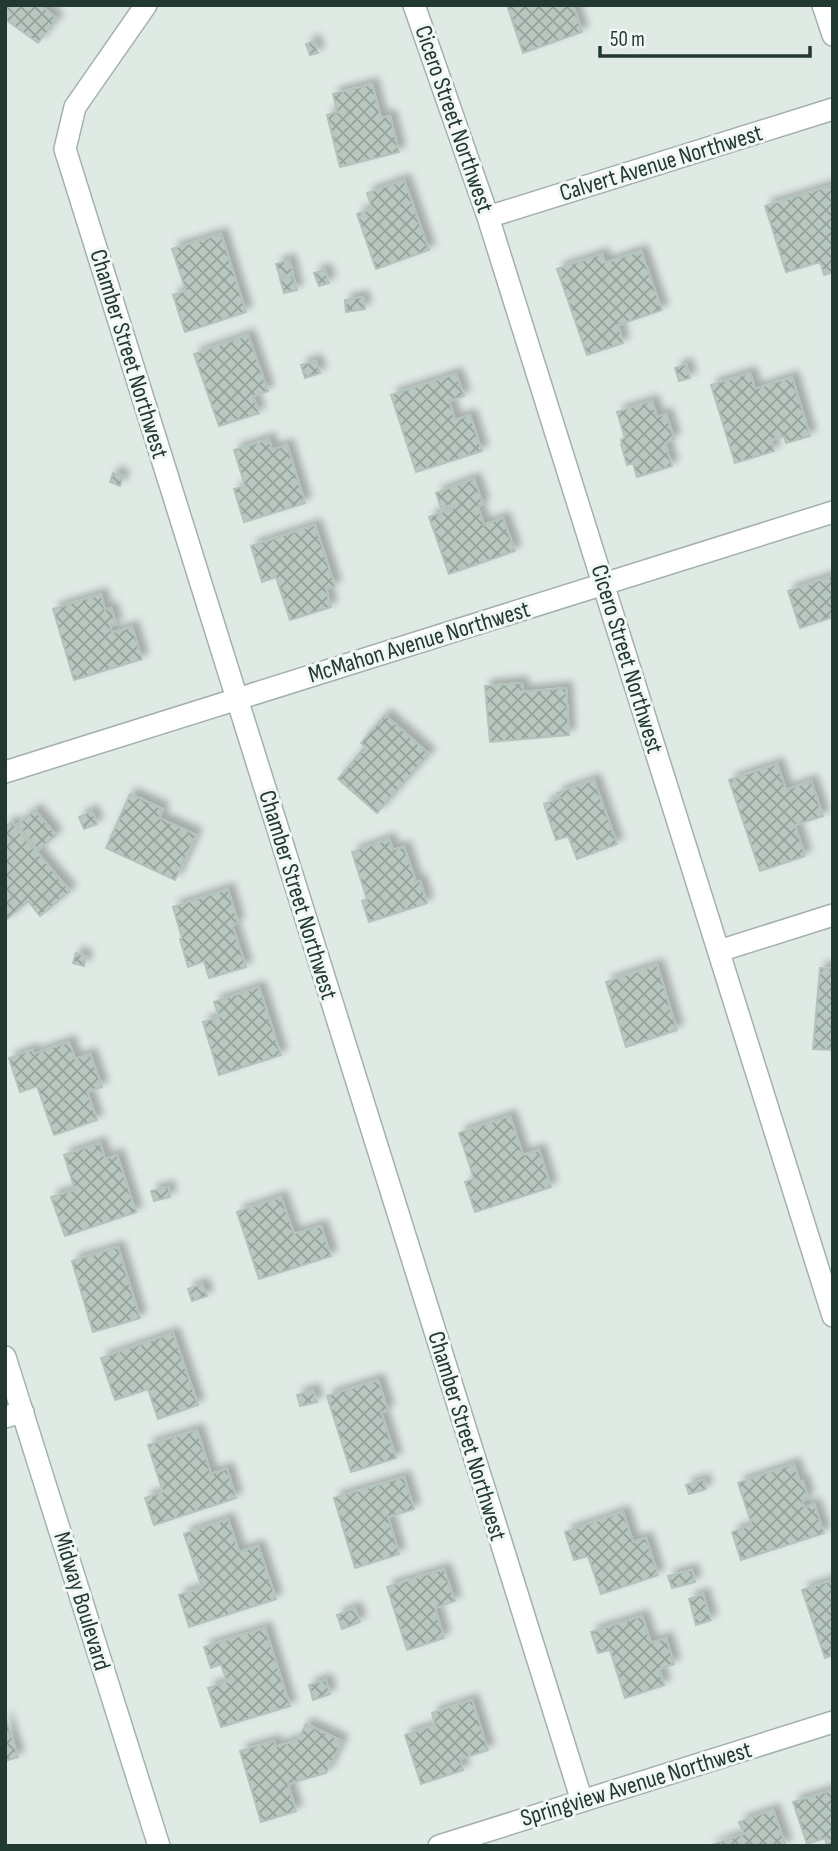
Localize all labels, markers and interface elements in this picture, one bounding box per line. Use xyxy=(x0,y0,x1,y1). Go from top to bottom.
scale bar xyxy=(600,14,810,58)
street label: Cicero Street Northwest xyxy=(408,22,500,216)
text: 50 m xyxy=(610,27,645,52)
street label: Calvert Avenue Northwest xyxy=(556,118,766,208)
street label: Chamber Street Northwest xyxy=(83,246,175,462)
street label: Cicero Street Northwest xyxy=(584,561,670,757)
street label: McMahon Avenue Northwest xyxy=(305,594,533,690)
street label: Chamber Street Northwest xyxy=(252,787,344,1003)
street label: Chamber Street Northwest xyxy=(421,1328,513,1544)
street label: Midway Boulevard xyxy=(47,1528,117,1674)
street label: Springview Avenue Northwest xyxy=(517,1735,755,1833)

